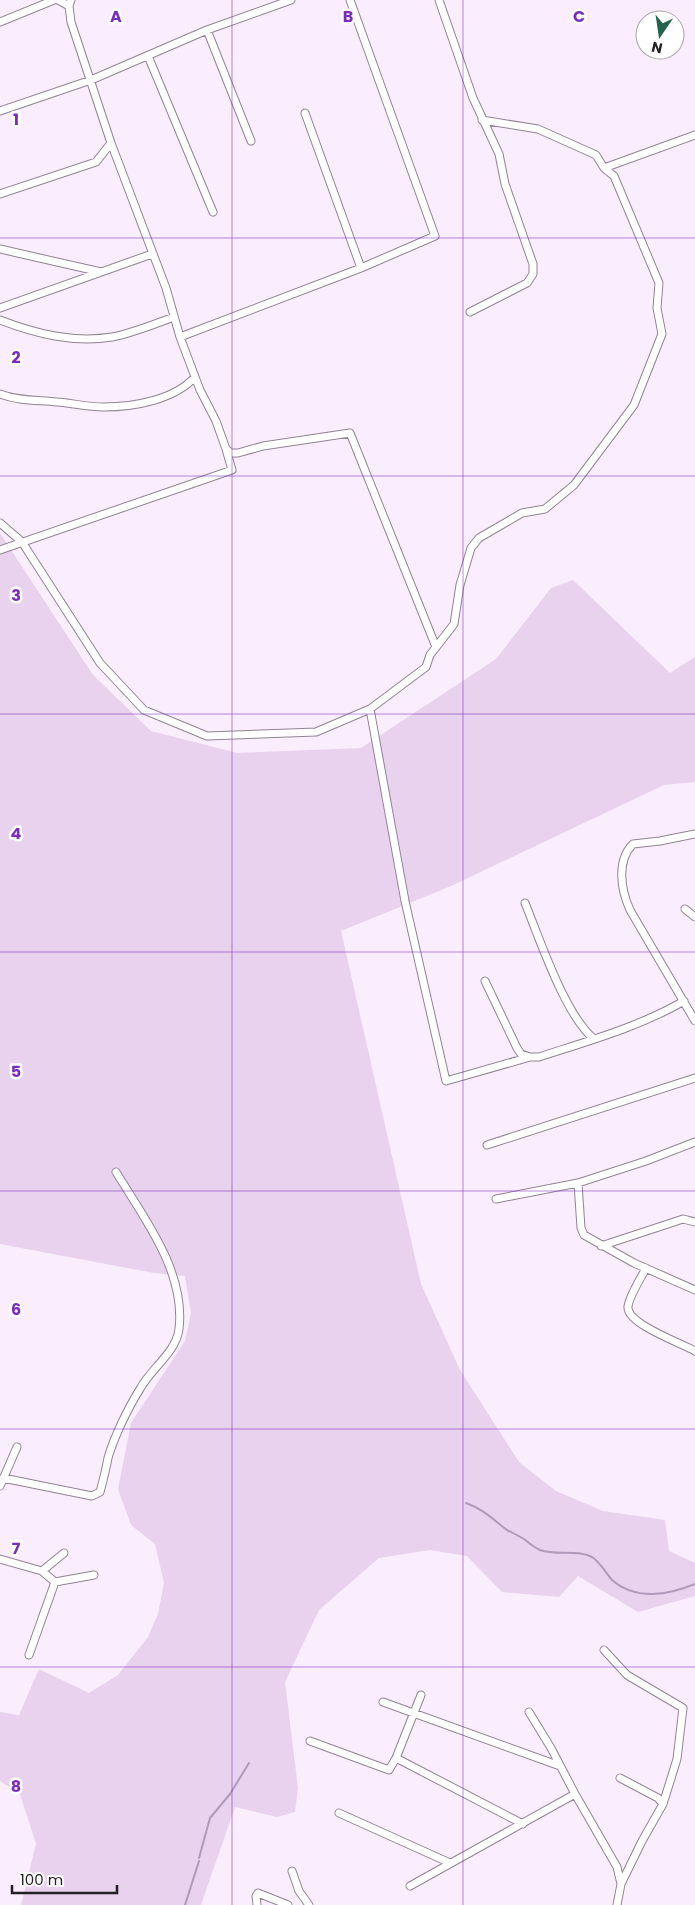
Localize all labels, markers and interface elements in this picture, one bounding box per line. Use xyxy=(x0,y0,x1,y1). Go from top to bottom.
text: A xyxy=(110,5,122,28)
text: B xyxy=(343,5,353,28)
text: C xyxy=(573,5,585,28)
north arrow xyxy=(635,10,685,60)
text: N xyxy=(650,37,664,59)
text: 1 xyxy=(13,108,19,131)
text: 2 xyxy=(11,346,21,369)
text: 3 xyxy=(11,584,21,607)
text: 4 xyxy=(11,822,22,845)
text: 5 xyxy=(11,1060,21,1083)
text: 6 xyxy=(11,1298,21,1321)
text: 7 xyxy=(12,1537,21,1560)
text: 8 xyxy=(11,1775,21,1798)
scale bar xyxy=(12,1862,118,1894)
text: 100 m xyxy=(20,1869,63,1890)

